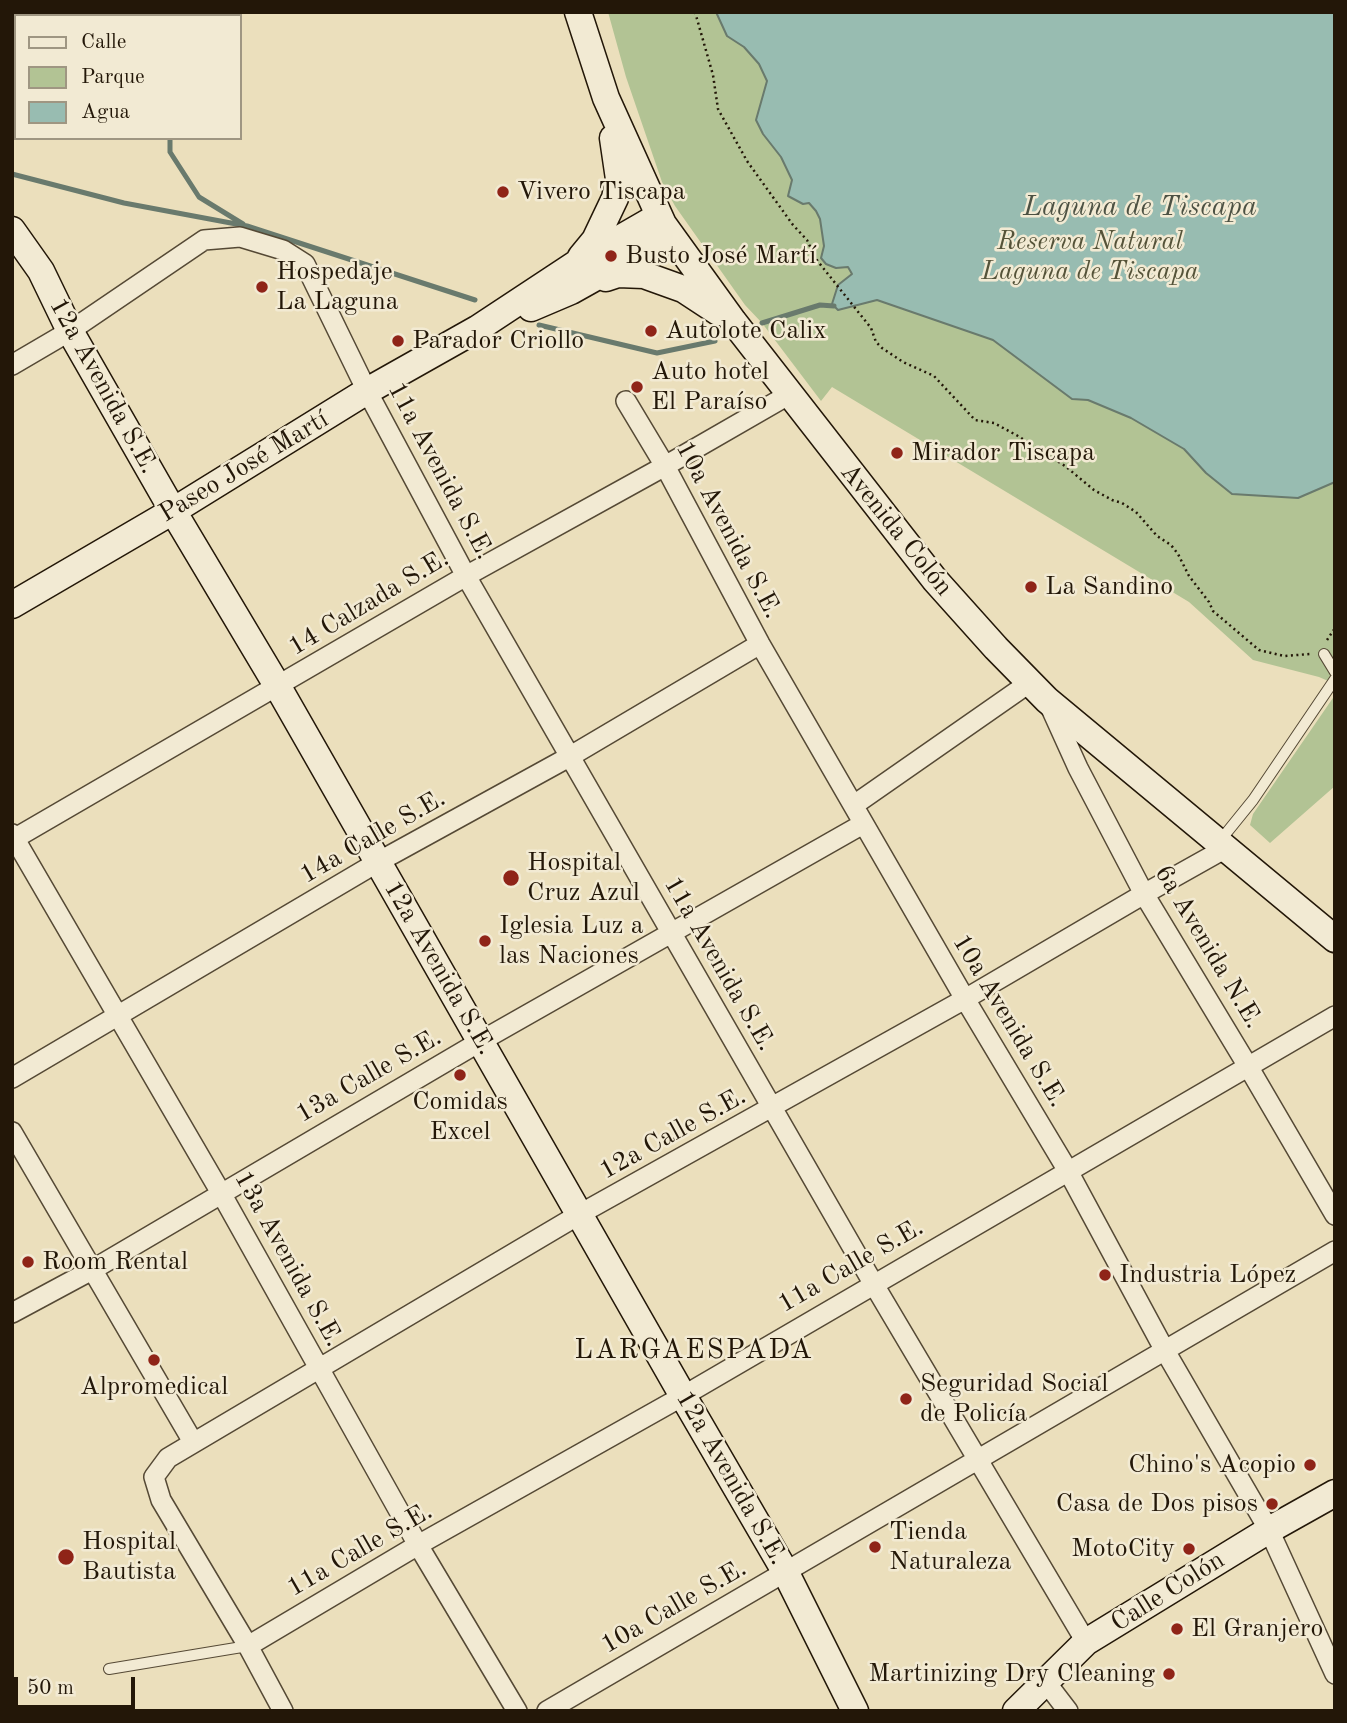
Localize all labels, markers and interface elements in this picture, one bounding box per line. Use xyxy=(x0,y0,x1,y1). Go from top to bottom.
legend xyxy=(14,14,242,140)
text: Calle xyxy=(81,32,126,53)
text: Parque xyxy=(81,67,145,88)
text: Agua xyxy=(81,102,130,123)
place label: Vivero Tiscapa xyxy=(517,176,686,208)
marker: Vivero Tiscapa xyxy=(495,184,511,200)
water label: Laguna de Tiscapa xyxy=(1023,191,1257,225)
park label: Reserva Natural Laguna de Tiscapa xyxy=(981,226,1199,288)
place label: Busto José Martí xyxy=(625,240,816,272)
marker: Busto José Martí xyxy=(603,248,619,264)
place label: Hospedaje La Laguna xyxy=(276,256,399,318)
marker: Hospedaje La Laguna xyxy=(254,279,270,295)
street label: 12a Avenida S.E. xyxy=(42,293,164,479)
place label: Autolote Calix xyxy=(665,315,827,347)
marker: Autolote Calix xyxy=(643,323,659,339)
place label: Parador Criollo xyxy=(412,325,584,357)
marker: Parador Criollo xyxy=(390,333,406,349)
place label: Auto hotel El Paraíso xyxy=(651,356,769,418)
street label: 11a Avenida S.E. xyxy=(380,377,500,565)
marker: Auto hotel El Paraíso xyxy=(629,379,645,395)
street label: Paseo José Martí xyxy=(154,404,334,530)
street label: 10a Avenida S.E. xyxy=(668,436,788,624)
place label: Mirador Tiscapa xyxy=(911,437,1095,469)
marker: Mirador Tiscapa xyxy=(889,445,905,461)
street label: Avenida Colón xyxy=(833,457,959,603)
street label: 14 Calzada S.E. xyxy=(283,543,455,663)
place label: La Sandino xyxy=(1045,571,1173,603)
marker: La Sandino xyxy=(1023,579,1039,595)
street label: 14a Calle S.E. xyxy=(295,783,451,891)
place label: Hospital Cruz Azul xyxy=(527,847,640,908)
street label: 6a Avenida N.E. xyxy=(1147,860,1269,1034)
marker: Hospital Cruz Azul xyxy=(501,868,521,888)
street label: 11a Avenida S.E. xyxy=(656,871,782,1057)
street label: 12a Avenida S.E. xyxy=(376,875,502,1061)
place label: Iglesia Luz a las Naciones xyxy=(499,910,644,972)
street label: 10a Avenida S.E. xyxy=(945,929,1073,1113)
marker: Iglesia Luz a las Naciones xyxy=(477,933,493,949)
street label: 13a Calle S.E. xyxy=(291,1022,447,1130)
marker: Comidas Excel xyxy=(452,1067,468,1083)
street label: 12a Calle S.E. xyxy=(594,1081,752,1187)
place label: Comidas Excel xyxy=(412,1086,508,1148)
street label: 13a Avenida S.E. xyxy=(227,1166,349,1352)
street label: 11a Calle S.E. xyxy=(773,1212,929,1320)
place label: Room Rental xyxy=(42,1246,188,1278)
marker: Room Rental xyxy=(20,1254,36,1270)
place label: Industria López xyxy=(1119,1259,1296,1291)
marker: Industria López xyxy=(1097,1267,1113,1283)
district label: LARGAESPADA xyxy=(576,1334,812,1368)
marker: Alpromedical xyxy=(146,1352,162,1368)
place label: Seguridad Social de Policía xyxy=(920,1368,1108,1430)
place label: Alpromedical xyxy=(80,1371,228,1403)
street label: 12a Avenida S.E. xyxy=(668,1385,794,1571)
marker: Seguridad Social de Policía xyxy=(898,1391,914,1407)
place label: Chino's Acopio xyxy=(1128,1449,1296,1481)
marker: Chino's Acopio xyxy=(1302,1457,1318,1473)
place label: Casa de Dos pisos xyxy=(1056,1488,1258,1520)
street label: 11a Calle S.E. xyxy=(282,1496,438,1604)
marker: Casa de Dos pisos xyxy=(1264,1496,1280,1512)
place label: Tienda Naturaleza xyxy=(889,1516,1012,1578)
place label: Hospital Bautista xyxy=(82,1526,176,1588)
place label: MotoCity xyxy=(1071,1533,1175,1565)
marker: Tienda Naturaleza xyxy=(867,1539,883,1555)
marker: MotoCity xyxy=(1181,1541,1197,1557)
street label: Calle Colón xyxy=(1106,1545,1230,1639)
marker: Hospital Bautista xyxy=(56,1547,76,1567)
street label: 10a Calle S.E. xyxy=(596,1553,752,1661)
place label: El Granjero xyxy=(1191,1613,1323,1645)
marker: El Granjero xyxy=(1169,1621,1185,1637)
place label: Martinizing Dry Cleaning xyxy=(868,1658,1155,1690)
scale bar xyxy=(18,1664,138,1708)
marker: Martinizing Dry Cleaning xyxy=(1161,1666,1177,1682)
text: 50 m xyxy=(27,1678,74,1699)

